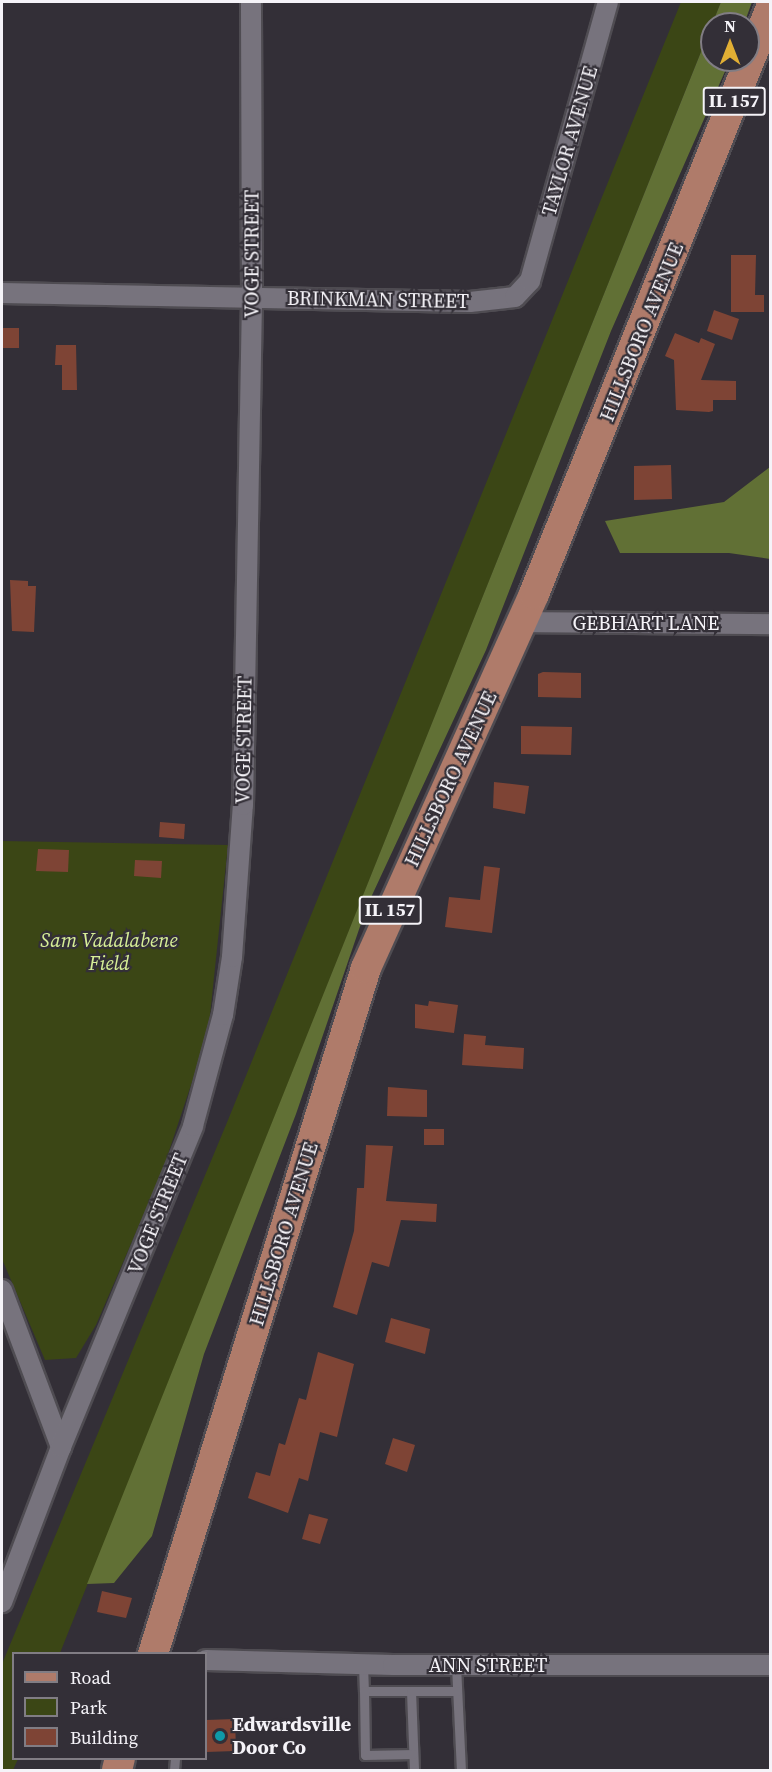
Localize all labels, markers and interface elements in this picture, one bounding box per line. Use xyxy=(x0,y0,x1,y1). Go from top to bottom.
north arrow xyxy=(700,12,760,72)
text: N xyxy=(724,15,736,37)
street label: TAYLOR AVENUE xyxy=(537,63,603,219)
road number: IL 157 xyxy=(702,86,766,116)
street label: VOGE STREET xyxy=(240,190,264,318)
street label: HILLSBORO AVENUE xyxy=(595,239,689,425)
street label: BRINKMAN STREET xyxy=(287,286,469,314)
street label: GEBHART LANE xyxy=(572,611,720,635)
street label: VOGE STREET xyxy=(231,676,257,804)
street label: HILLSBORO AVENUE xyxy=(400,687,502,871)
road number: IL 157 xyxy=(358,895,422,925)
park label: Sam Vadalabene Field xyxy=(40,929,178,976)
street label: HILLSBORO AVENUE xyxy=(245,1139,323,1329)
street label: VOGE STREET xyxy=(123,1150,193,1278)
legend xyxy=(12,1652,207,1760)
street label: ANN STREET xyxy=(429,1653,547,1677)
text: Road xyxy=(70,1665,111,1690)
text: Park xyxy=(70,1695,107,1720)
place label: Edwardsville Door Co xyxy=(232,1712,351,1759)
text: Building xyxy=(70,1725,138,1750)
marker: Edwardsville Door Co xyxy=(213,1729,227,1743)

